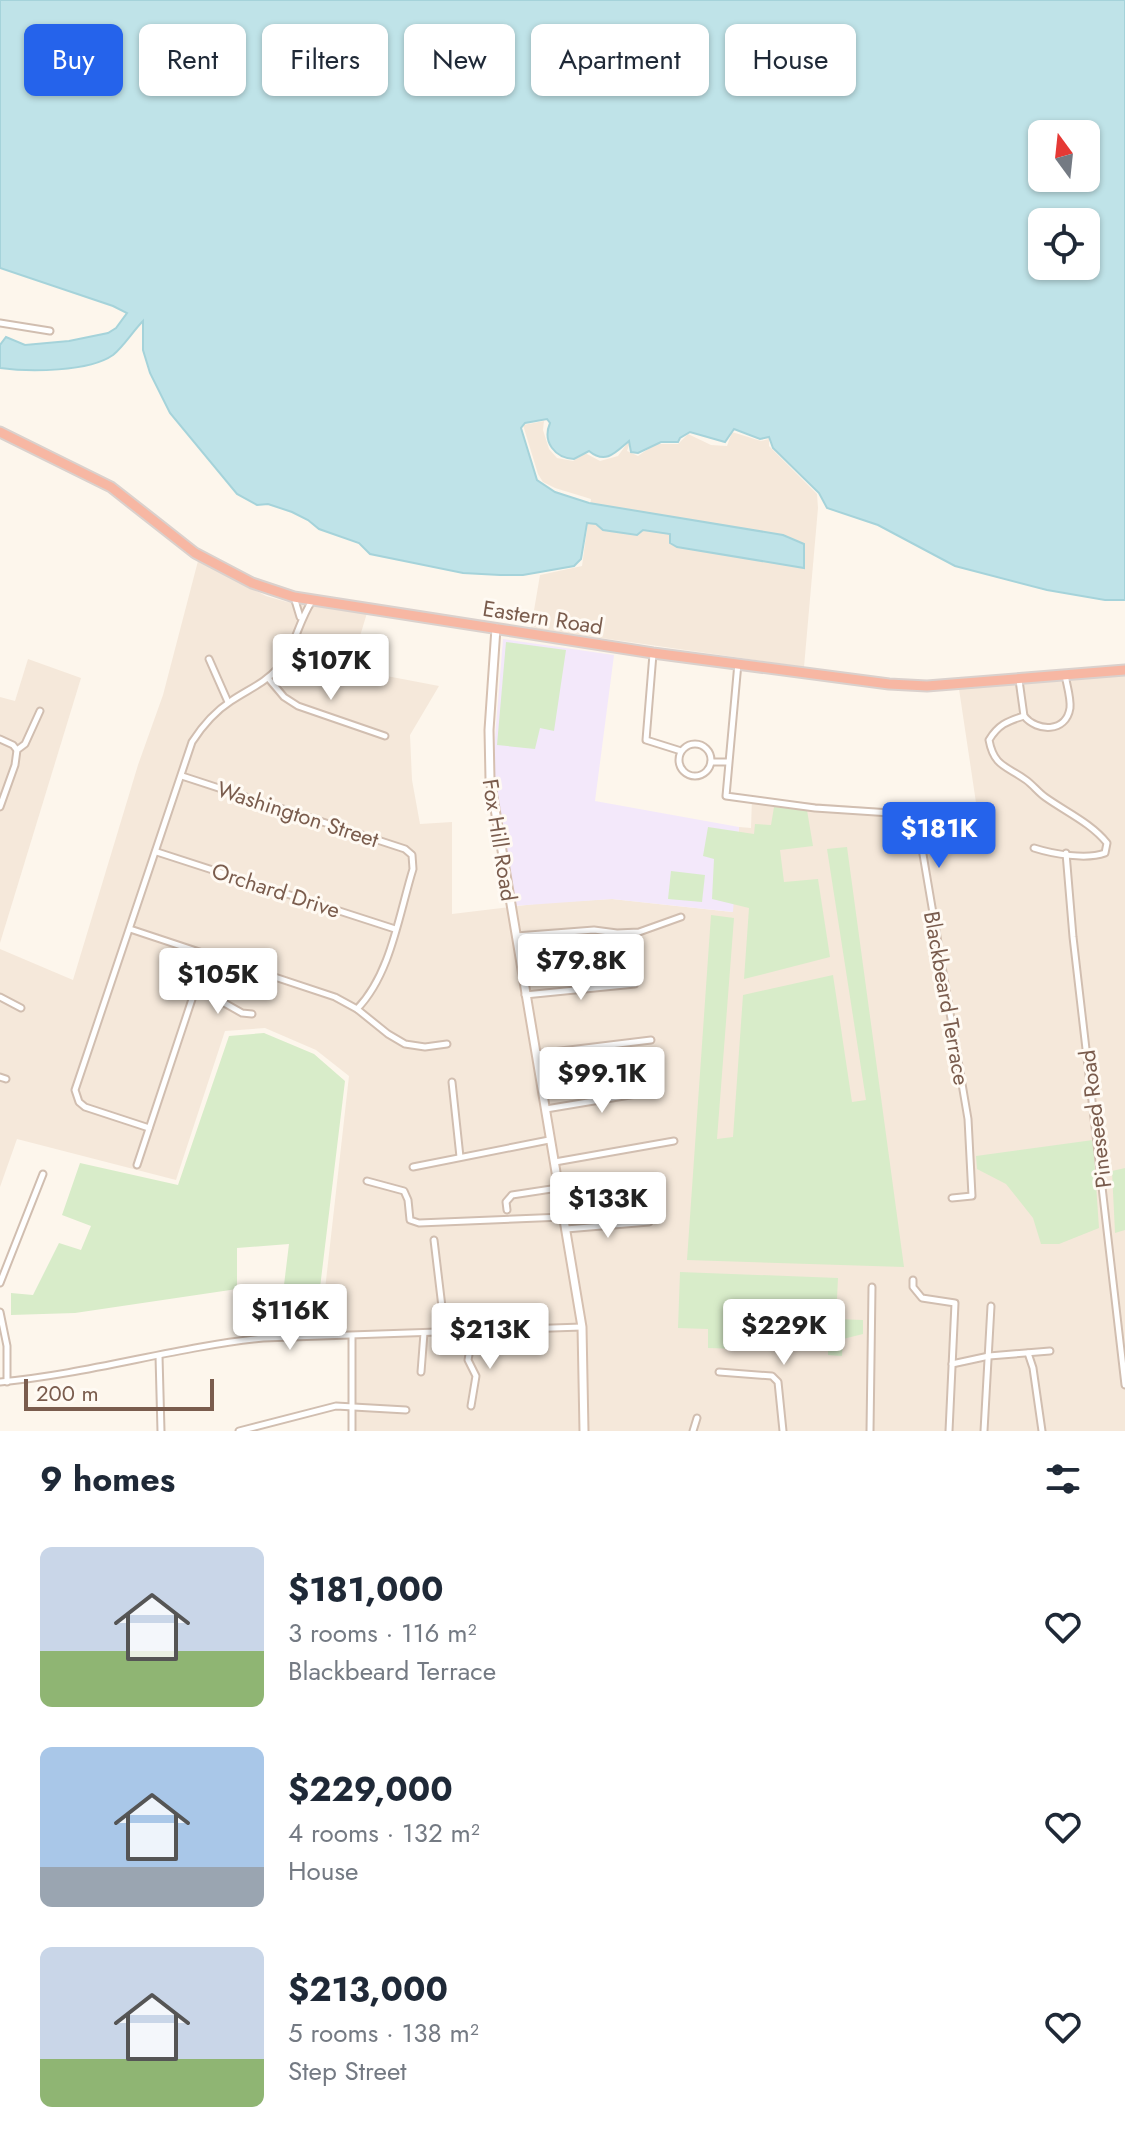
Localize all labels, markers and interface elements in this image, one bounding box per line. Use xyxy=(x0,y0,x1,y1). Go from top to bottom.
chip: Buy xyxy=(24,24,123,96)
chip: Rent xyxy=(139,24,246,96)
chip: Filters xyxy=(262,24,388,96)
chip: New xyxy=(404,24,515,96)
chip: Apartment xyxy=(531,24,709,96)
chip: House xyxy=(725,24,856,96)
north arrow xyxy=(1028,120,1100,192)
map controls xyxy=(1028,120,1100,280)
button: locate xyxy=(1028,208,1100,280)
street label: Eastern Road xyxy=(481,592,605,642)
pin: $107K xyxy=(275,634,387,702)
text: $107K xyxy=(291,641,371,679)
street label: Washington Street xyxy=(213,773,384,855)
street label: Fox Hill Road xyxy=(475,777,525,903)
pin: $181K xyxy=(883,802,995,870)
text: $181K xyxy=(900,809,978,847)
street label: Orchard Drive xyxy=(208,854,344,926)
street label: Blackbeard Terrace xyxy=(916,908,978,1088)
pin: $79.8K xyxy=(516,934,646,1002)
text: $79.8K xyxy=(536,941,626,979)
pin: $105K xyxy=(162,948,274,1016)
text: $105K xyxy=(177,955,259,993)
pin: $99.1K xyxy=(537,1047,667,1115)
street label: Pineseed Road xyxy=(1071,1048,1119,1190)
text: $99.1K xyxy=(558,1054,646,1092)
pin: $133K xyxy=(552,1172,664,1240)
text: $133K xyxy=(568,1179,648,1217)
pin: $116K xyxy=(234,1284,346,1352)
text: $116K xyxy=(251,1291,329,1329)
pin: $229K xyxy=(728,1299,840,1367)
pin: $213K xyxy=(434,1303,546,1371)
text: $229K xyxy=(741,1306,827,1344)
text: $213K xyxy=(450,1310,530,1348)
scale bar xyxy=(24,1375,214,1411)
text: 200 m xyxy=(36,1377,99,1409)
text: 9 homes xyxy=(40,1455,175,1504)
icon: filters xyxy=(1041,1457,1085,1501)
text: $181,000 xyxy=(288,1565,444,1614)
icon: home xyxy=(104,1579,200,1675)
icon: heart xyxy=(1041,1605,1085,1649)
text: 3 rooms · 116 m² xyxy=(288,1614,477,1652)
text: Blackbeard Terrace xyxy=(288,1652,496,1690)
text: $229,000 xyxy=(288,1765,453,1814)
icon: home xyxy=(104,1779,200,1875)
icon: heart xyxy=(1041,1805,1085,1849)
text: 4 rooms · 132 m² xyxy=(288,1814,480,1852)
text: House xyxy=(288,1852,358,1890)
text: $213,000 xyxy=(288,1965,448,2014)
icon: home xyxy=(104,1979,200,2075)
icon: heart xyxy=(1041,2005,1085,2049)
text: 5 rooms · 138 m² xyxy=(288,2014,479,2052)
text: Step Street xyxy=(288,2052,407,2090)

